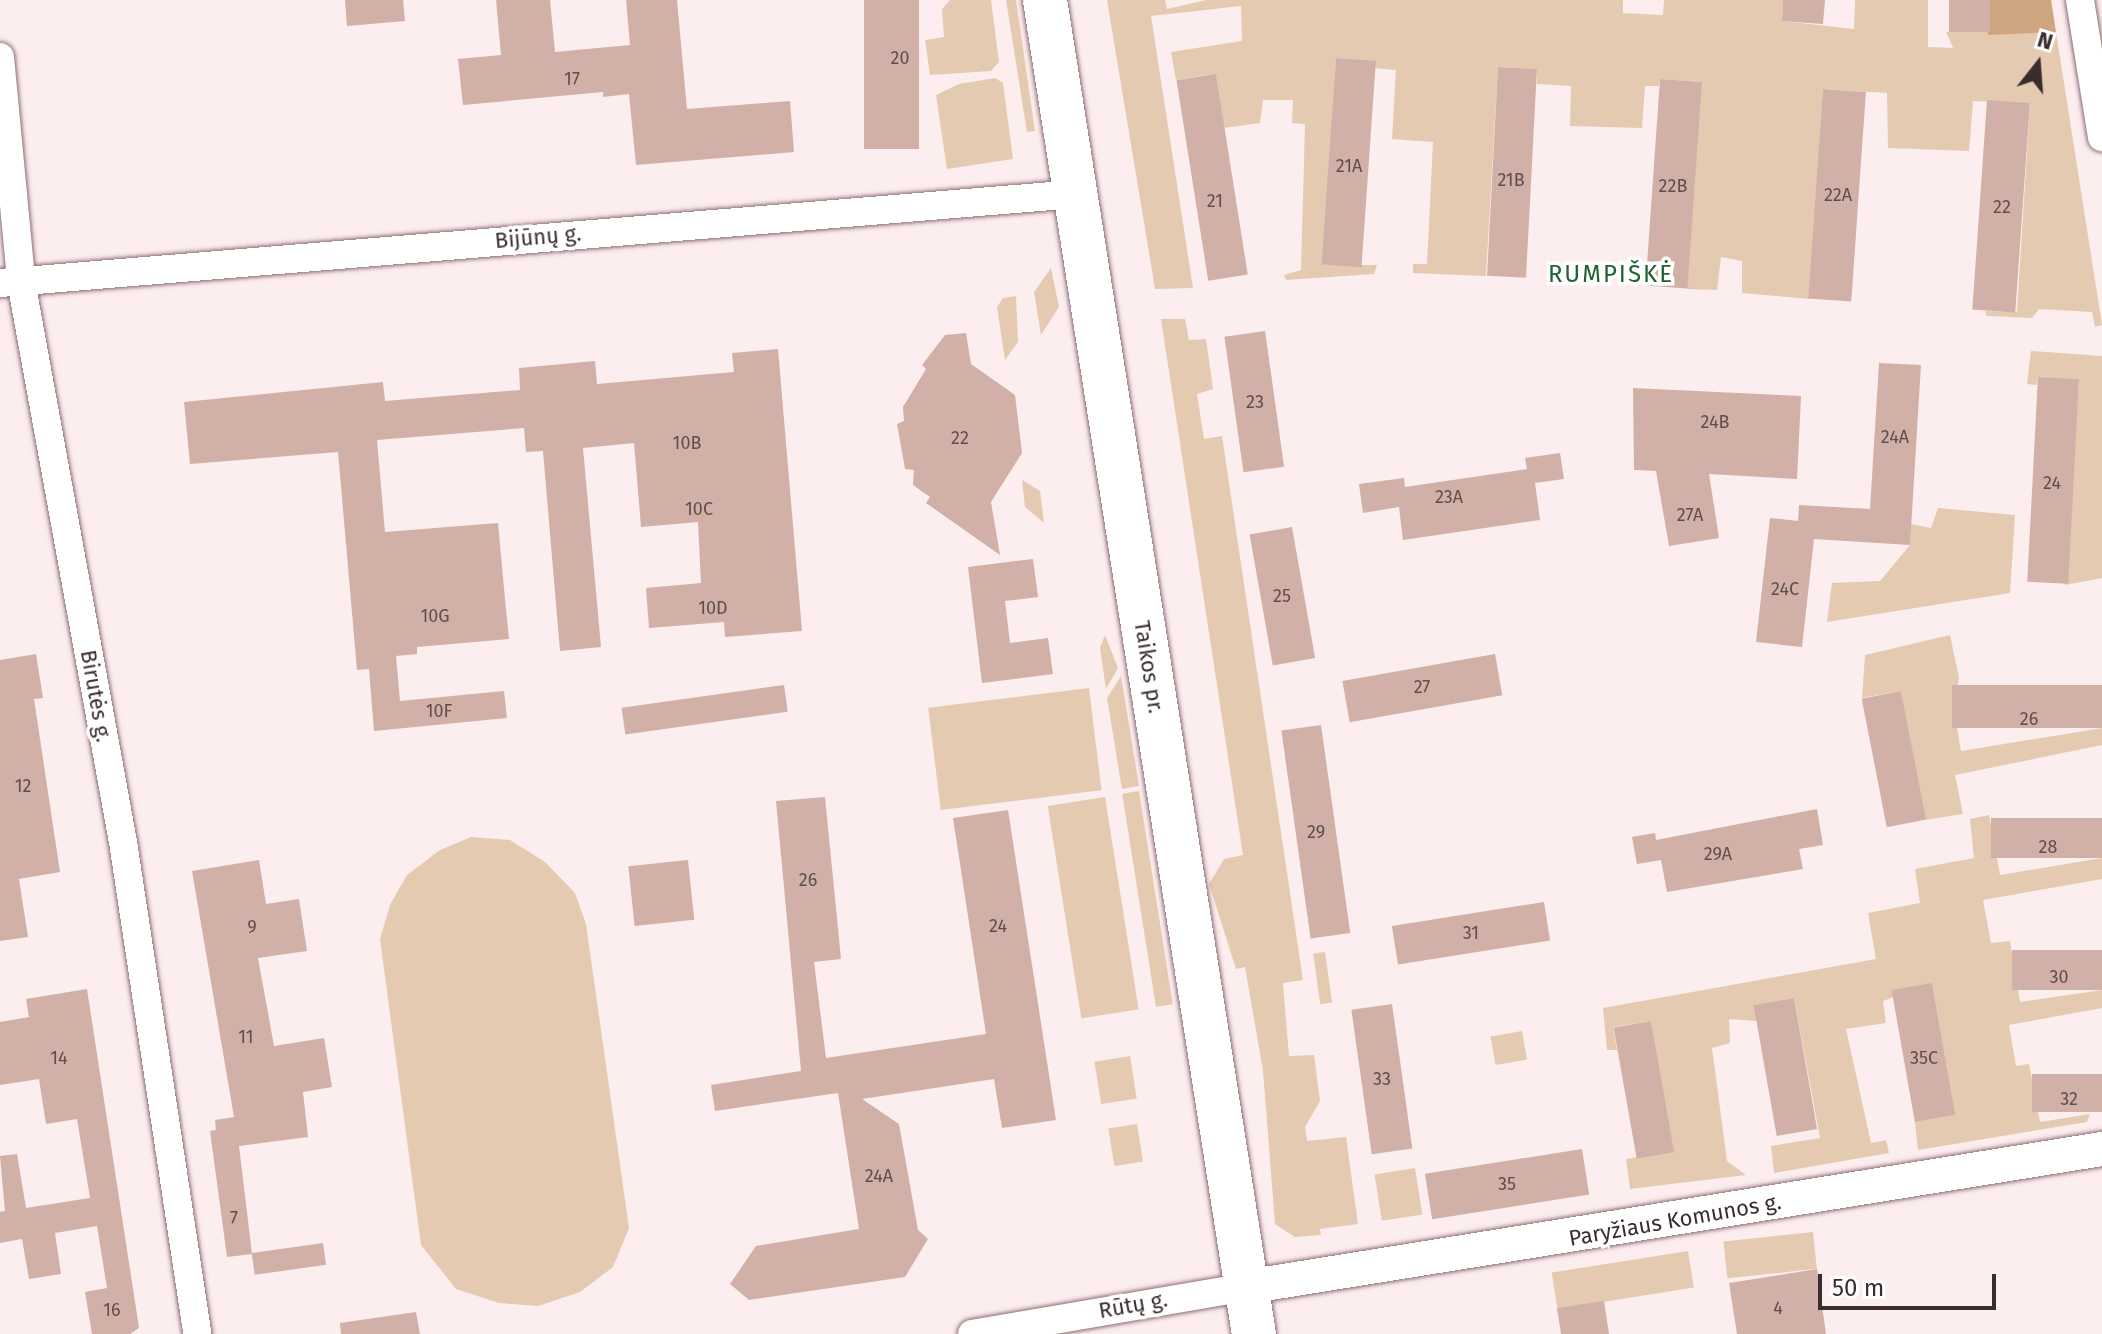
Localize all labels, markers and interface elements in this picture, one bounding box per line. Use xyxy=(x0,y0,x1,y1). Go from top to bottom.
north arrow xyxy=(1998,24,2078,104)
text: N xyxy=(2034,26,2056,56)
house number: 20 xyxy=(891,47,909,69)
house number: 17 xyxy=(564,68,580,90)
house number: 21A xyxy=(1336,155,1362,177)
house number: 21B xyxy=(1497,169,1525,191)
house number: 22B xyxy=(1659,175,1687,197)
house number: 22A xyxy=(1824,184,1852,206)
house number: 21 xyxy=(1207,190,1223,212)
house number: 22 xyxy=(1993,196,2011,218)
street label: Bijūnų g. xyxy=(494,220,582,254)
district label: RUMPIŠKĖ xyxy=(1548,261,1674,289)
house number: 23 xyxy=(1246,391,1264,413)
house number: 24B xyxy=(1701,411,1729,433)
house number: 24A xyxy=(1881,426,1909,448)
house number: 22 xyxy=(951,427,969,449)
house number: 10B xyxy=(673,432,701,454)
house number: 24 xyxy=(2043,472,2061,494)
house number: 23A xyxy=(1435,486,1463,508)
house number: 10C xyxy=(685,498,713,520)
house number: 27A xyxy=(1677,504,1703,526)
house number: 24C xyxy=(1771,578,1799,600)
house number: 25 xyxy=(1273,585,1291,607)
house number: 10D xyxy=(698,597,728,619)
house number: 10G xyxy=(420,605,450,627)
street label: Taikos pr. xyxy=(1129,619,1169,715)
street label: Birutės g. xyxy=(75,648,117,744)
house number: 27 xyxy=(1414,676,1430,698)
house number: 10F xyxy=(426,700,452,722)
house number: 26 xyxy=(2020,708,2038,730)
house number: 12 xyxy=(15,775,31,797)
house number: 29 xyxy=(1307,821,1325,843)
house number: 28 xyxy=(2039,836,2057,858)
house number: 29A xyxy=(1704,843,1732,865)
house number: 26 xyxy=(799,869,817,891)
house number: 24 xyxy=(989,915,1007,937)
house number: 9 xyxy=(247,916,257,938)
house number: 31 xyxy=(1463,922,1479,944)
house number: 30 xyxy=(2049,966,2069,988)
house number: 11 xyxy=(238,1026,254,1048)
house number: 14 xyxy=(50,1047,68,1069)
house number: 35C xyxy=(1910,1047,1938,1069)
house number: 33 xyxy=(1373,1068,1391,1090)
house number: 32 xyxy=(2060,1088,2078,1110)
house number: 24A xyxy=(865,1165,893,1187)
house number: 35 xyxy=(1498,1173,1516,1195)
street label: Paryžiaus Komunos g. xyxy=(1567,1188,1783,1252)
house number: 7 xyxy=(230,1207,238,1229)
scale bar xyxy=(1822,1258,2000,1308)
text: 50 m xyxy=(1832,1274,1884,1302)
street label: Rūtų g. xyxy=(1097,1286,1169,1324)
house number: 4 xyxy=(1773,1297,1783,1319)
house number: 16 xyxy=(103,1299,121,1321)

